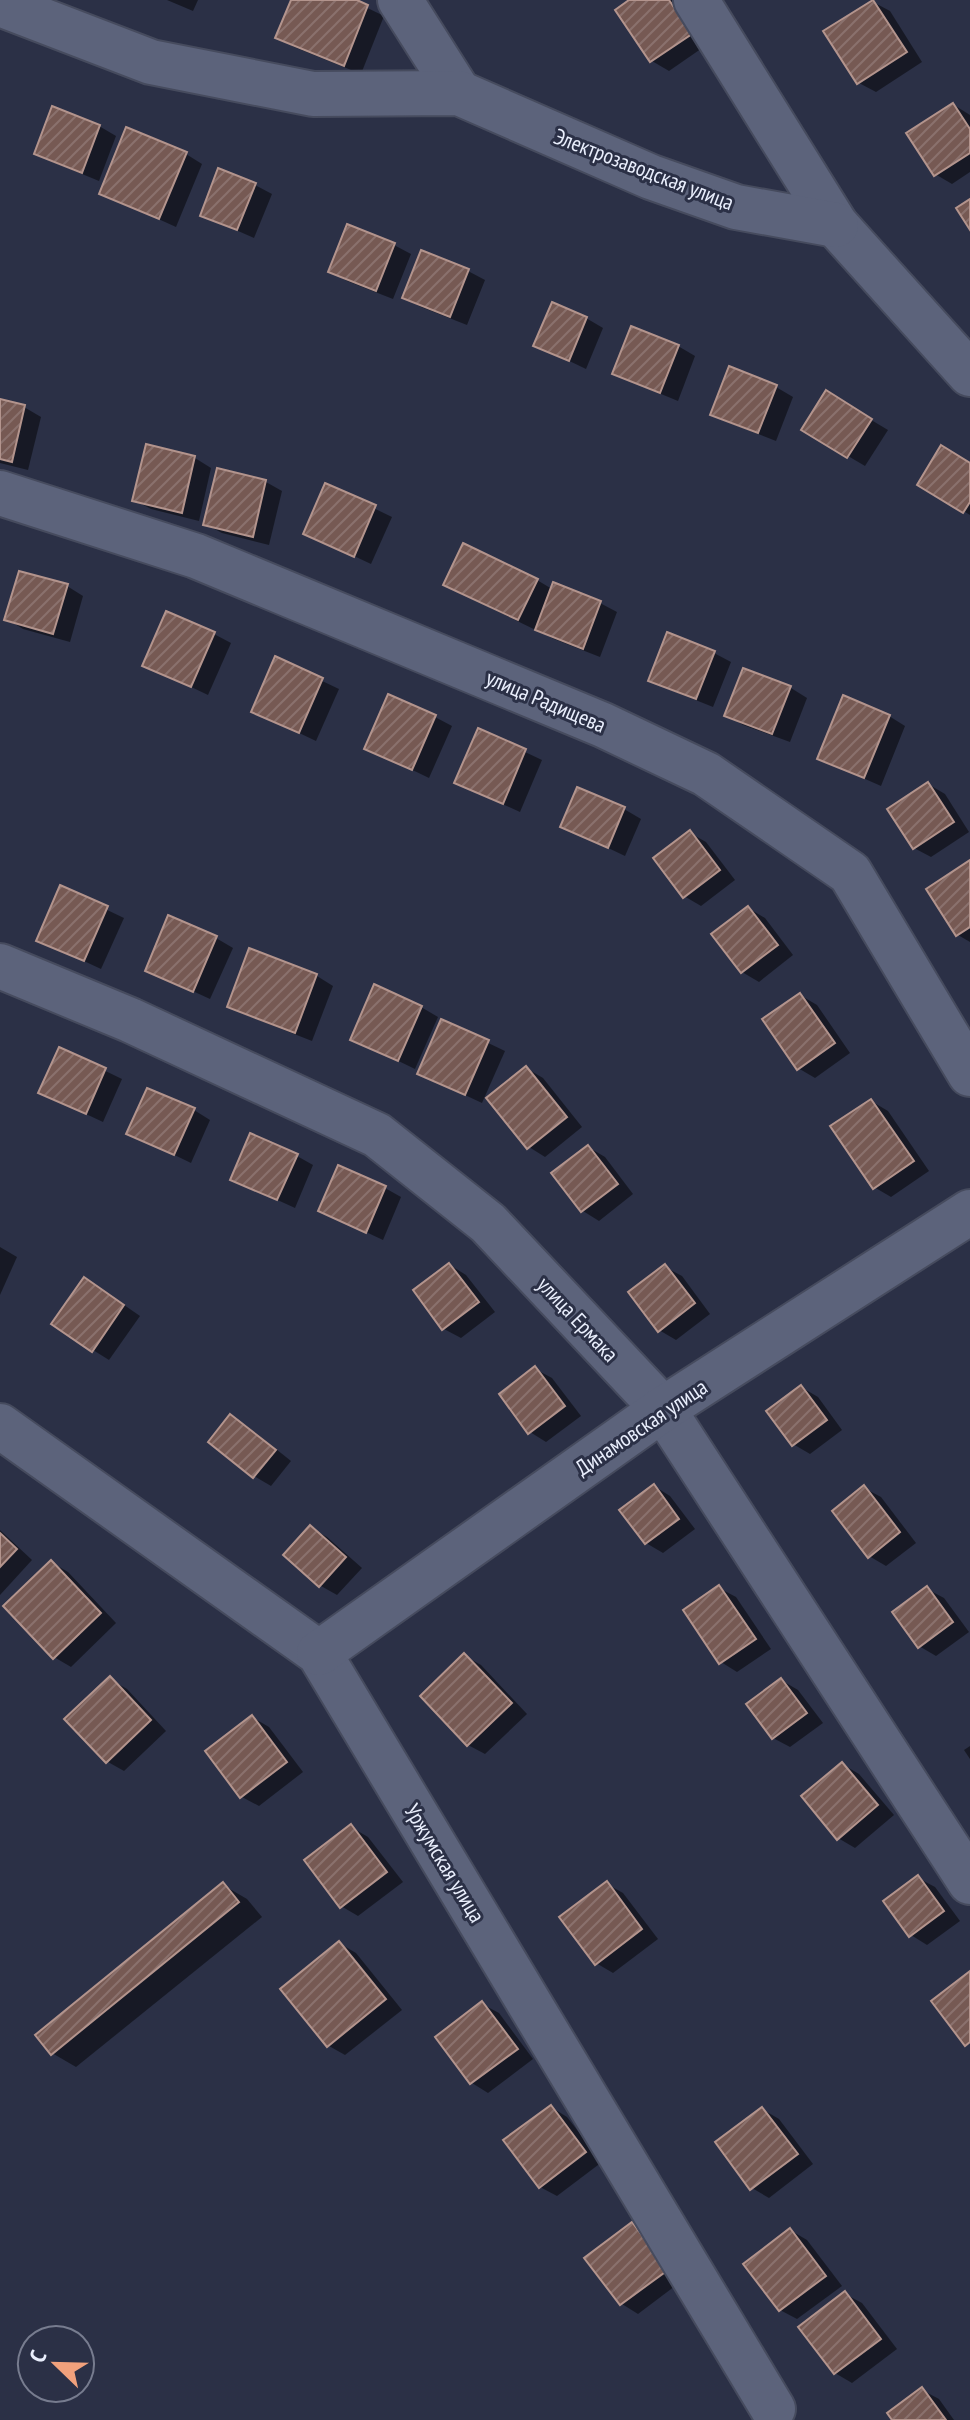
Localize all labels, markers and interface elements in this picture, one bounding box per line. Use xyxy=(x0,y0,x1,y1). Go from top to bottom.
street label: Электрозаводская улица xyxy=(550,122,738,216)
street label: улица Радищева xyxy=(482,663,610,739)
street label: улица Ермака xyxy=(531,1271,625,1367)
street label: Динамовская улица xyxy=(570,1373,712,1481)
street label: Уржумская улица xyxy=(399,1799,491,1927)
north arrow xyxy=(16,2324,96,2404)
text: С xyxy=(23,2346,52,2366)

